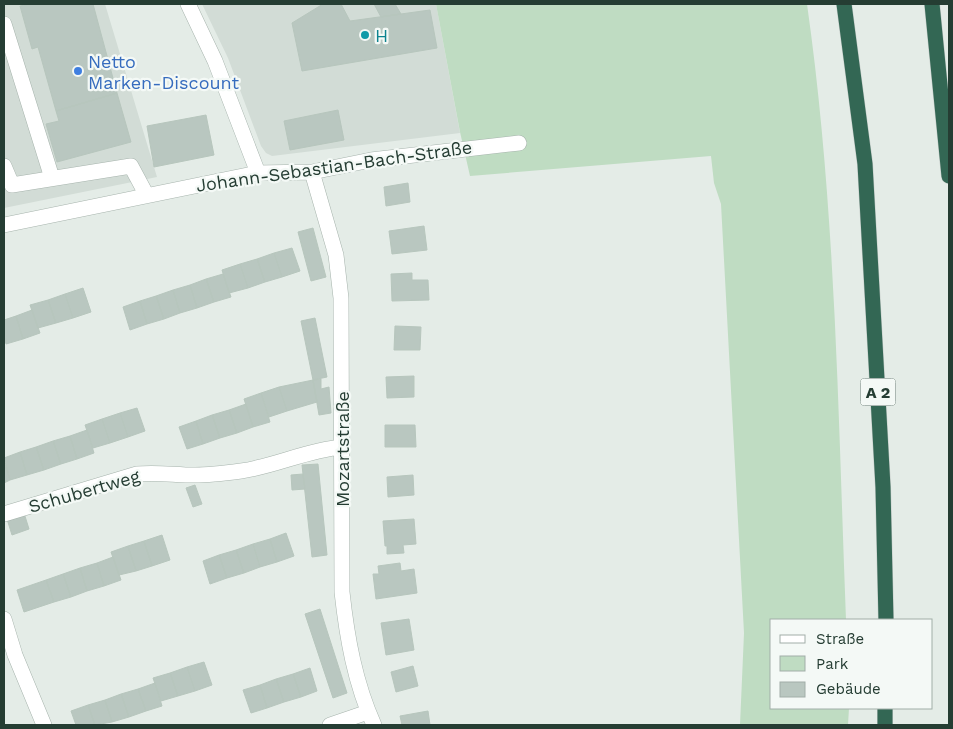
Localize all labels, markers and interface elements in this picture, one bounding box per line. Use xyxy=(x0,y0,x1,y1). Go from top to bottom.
place label: H xyxy=(375,25,388,46)
marker: H xyxy=(359,29,371,41)
place label: Netto Marken-Discount xyxy=(88,51,240,93)
marker: Netto Marken-Discount xyxy=(72,65,84,77)
street label: Johann-Sebastian-Bach-Straße xyxy=(195,136,473,196)
road number: A 2 xyxy=(860,378,896,406)
street label: Mozartstraße xyxy=(332,391,353,507)
street label: Schubertweg xyxy=(26,465,142,517)
legend xyxy=(770,619,933,709)
text: Straße xyxy=(816,630,864,648)
text: Park xyxy=(816,655,849,673)
text: Gebäude xyxy=(816,680,881,698)

